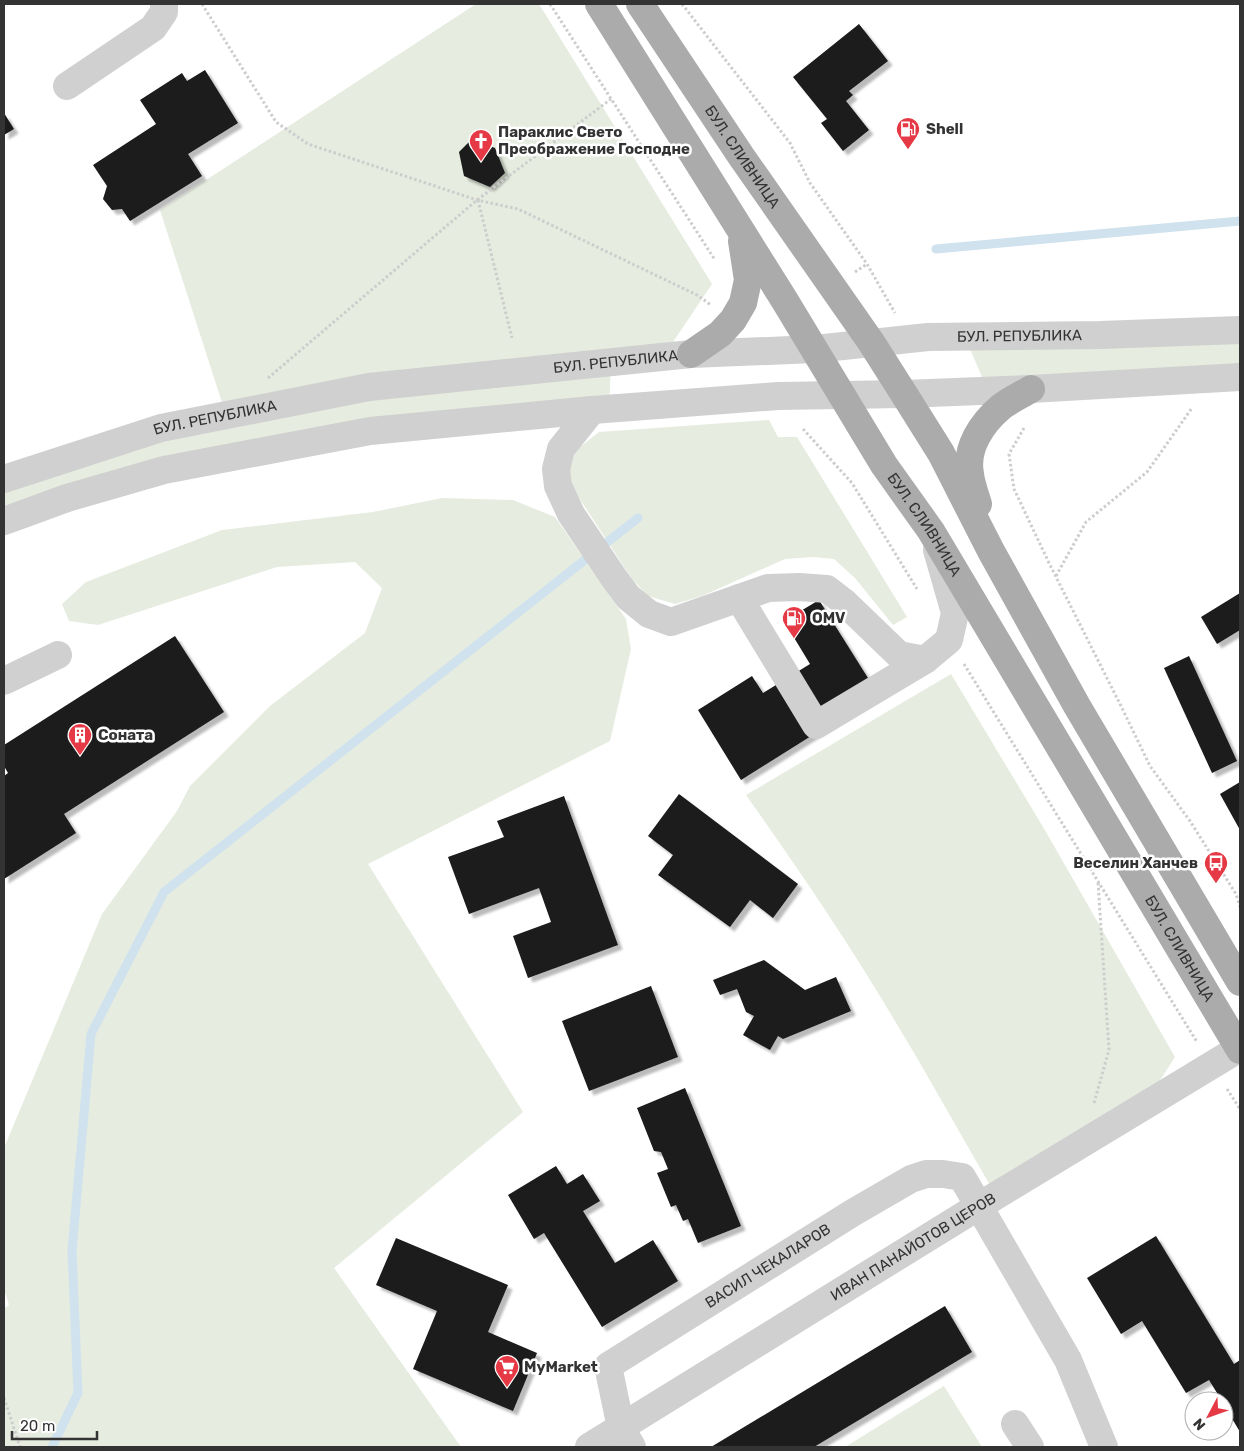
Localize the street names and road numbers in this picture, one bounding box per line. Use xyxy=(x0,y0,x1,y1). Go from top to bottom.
street label: БУЛ. СЛИВНИЦА xyxy=(701,102,784,212)
street label: БУЛ. РЕПУБЛИКА xyxy=(957,326,1082,346)
street label: БУЛ. РЕПУБЛИКА xyxy=(552,346,679,377)
street label: БУЛ. РЕПУБЛИКА xyxy=(151,396,278,439)
street label: БУЛ. СЛИВНИЦА xyxy=(883,469,965,580)
street label: БУЛ. СЛИВНИЦА xyxy=(1141,892,1218,1005)
street label: ИВАН ПАНАЙОТОВ ЦЕРОВ xyxy=(827,1189,999,1305)
street label: ВАСИЛ ЧЕКАЛАРОВ xyxy=(702,1220,834,1312)

